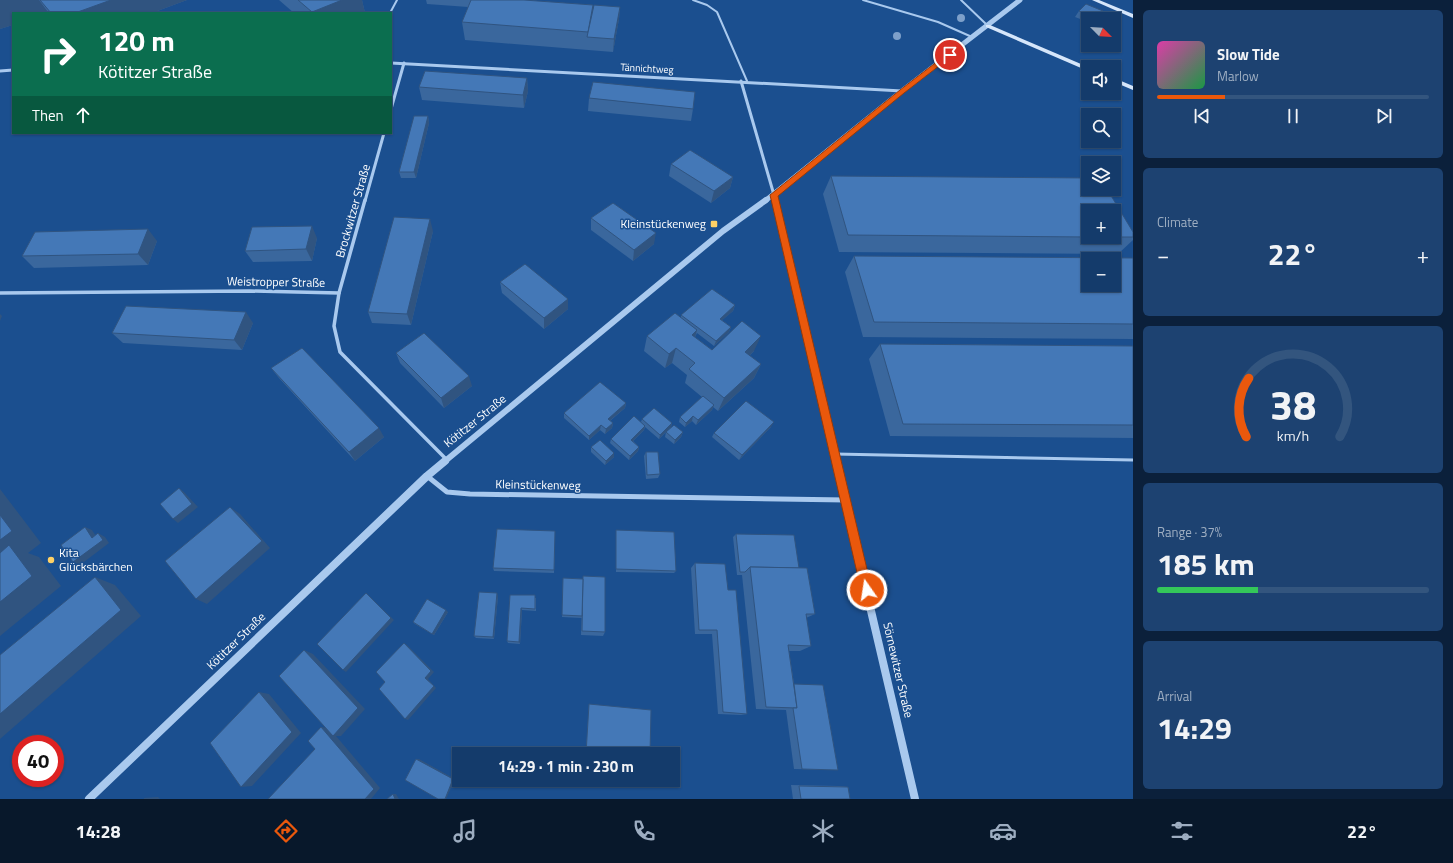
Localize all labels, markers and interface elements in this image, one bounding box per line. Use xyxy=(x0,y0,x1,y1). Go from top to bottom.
north arrow xyxy=(1081,12,1121,52)
map controls xyxy=(1081,12,1121,292)
text: 120 m xyxy=(98,19,175,62)
icon: right xyxy=(32,28,84,80)
pin xyxy=(933,38,967,72)
text: Slow Tide xyxy=(1217,43,1280,66)
icon: arrive xyxy=(939,44,961,66)
text: Kötitzer Straße xyxy=(98,58,212,85)
street label: Tännichtweg xyxy=(620,60,674,77)
button: sound xyxy=(1081,60,1121,100)
text: Marlow xyxy=(1217,66,1259,86)
text: Then xyxy=(32,104,64,127)
icon: ahead xyxy=(72,104,94,126)
icon: previous xyxy=(1191,105,1213,127)
icon: pause xyxy=(1282,105,1304,127)
icon: next xyxy=(1373,105,1395,127)
button: search xyxy=(1081,108,1121,148)
button: layers xyxy=(1081,156,1121,196)
street label: Brockwitzer Straße xyxy=(330,162,375,260)
button: + xyxy=(1081,204,1121,244)
text: Climate xyxy=(1157,212,1198,232)
place label: Kleinstückenweg xyxy=(621,214,706,233)
marker: Kleinstückenweg xyxy=(709,219,719,229)
text: 22° xyxy=(1268,231,1318,277)
text: − xyxy=(1157,238,1169,272)
text: + xyxy=(1417,238,1429,272)
button: − xyxy=(1081,252,1121,292)
street label: Weistropper Straße xyxy=(227,271,325,292)
text: 38 xyxy=(1270,373,1316,436)
street label: Kötitzer Straße xyxy=(439,389,510,452)
text: km/h xyxy=(1277,425,1309,447)
street label: Kleinstückenweg xyxy=(495,474,581,495)
text: Range · 37% xyxy=(1157,522,1222,542)
text: 185 km xyxy=(1157,541,1255,587)
place label: Kita Glücksbärchen xyxy=(59,543,133,576)
marker: Kita Glücksbärchen xyxy=(46,555,56,565)
position arrow xyxy=(846,569,888,611)
street label: Kötitzer Straße xyxy=(202,607,270,674)
street label: Sörnewitzer Straße xyxy=(878,620,919,719)
text: Arrival xyxy=(1157,686,1192,706)
text: 14:29 xyxy=(1157,705,1232,751)
speed limit sign: 40 xyxy=(12,735,64,787)
text: 14:29 · 1 min · 230 m xyxy=(498,755,634,778)
icon: directions xyxy=(272,817,300,845)
icon: music xyxy=(451,817,479,845)
icon: phone xyxy=(630,817,658,845)
icon: climate xyxy=(809,817,837,845)
icon: car xyxy=(989,817,1017,845)
icon: filters xyxy=(1168,817,1196,845)
text: 14:28 xyxy=(76,818,121,845)
text: 22° xyxy=(1347,818,1377,845)

